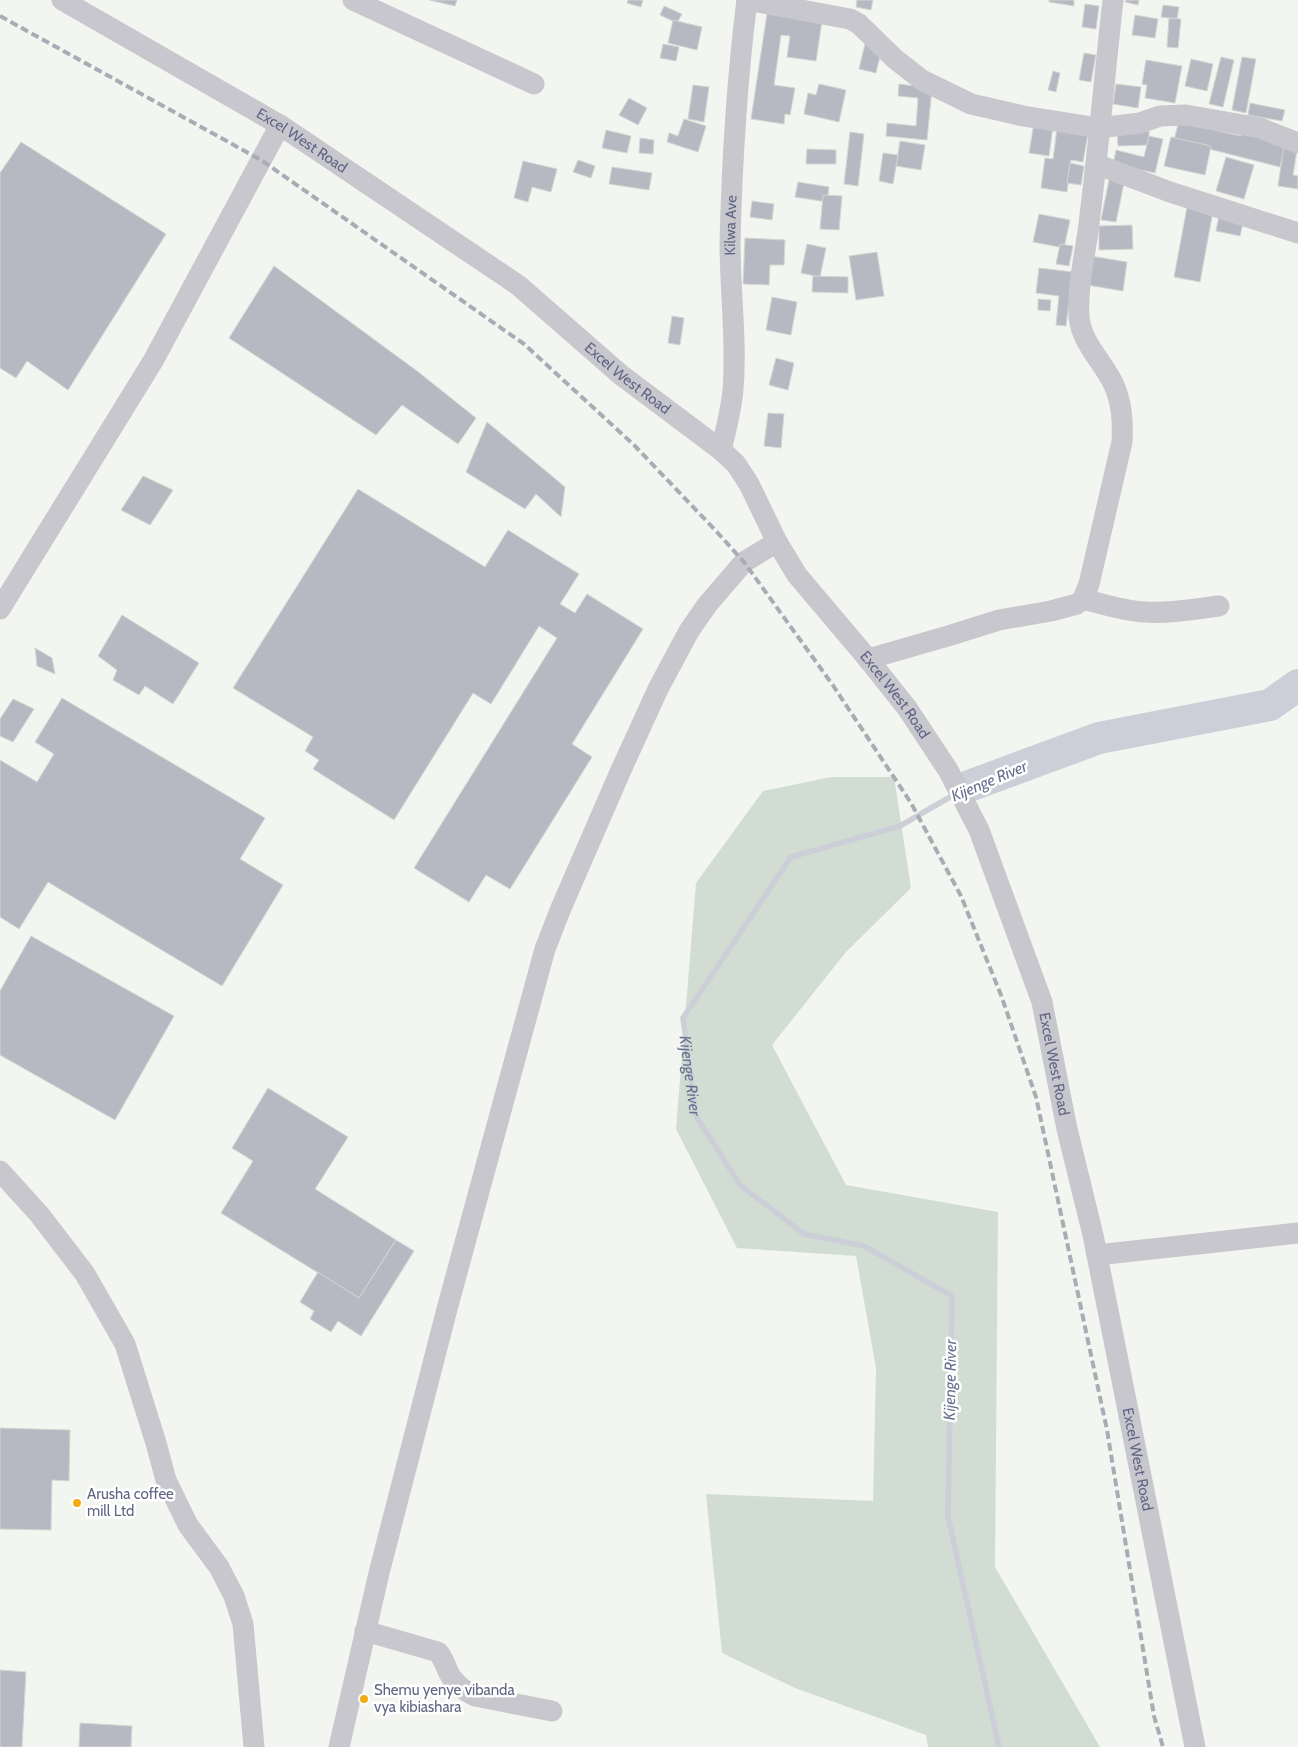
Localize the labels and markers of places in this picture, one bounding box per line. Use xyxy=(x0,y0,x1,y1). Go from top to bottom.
place label: Arusha coffee mill Ltd xyxy=(87,1485,174,1520)
marker: Arusha coffee mill Ltd xyxy=(71,1497,83,1509)
place label: Shemu yenye vibanda vya kibiashara xyxy=(374,1681,515,1716)
marker: Shemu yenye vibanda vya kibiashara xyxy=(358,1693,370,1705)

